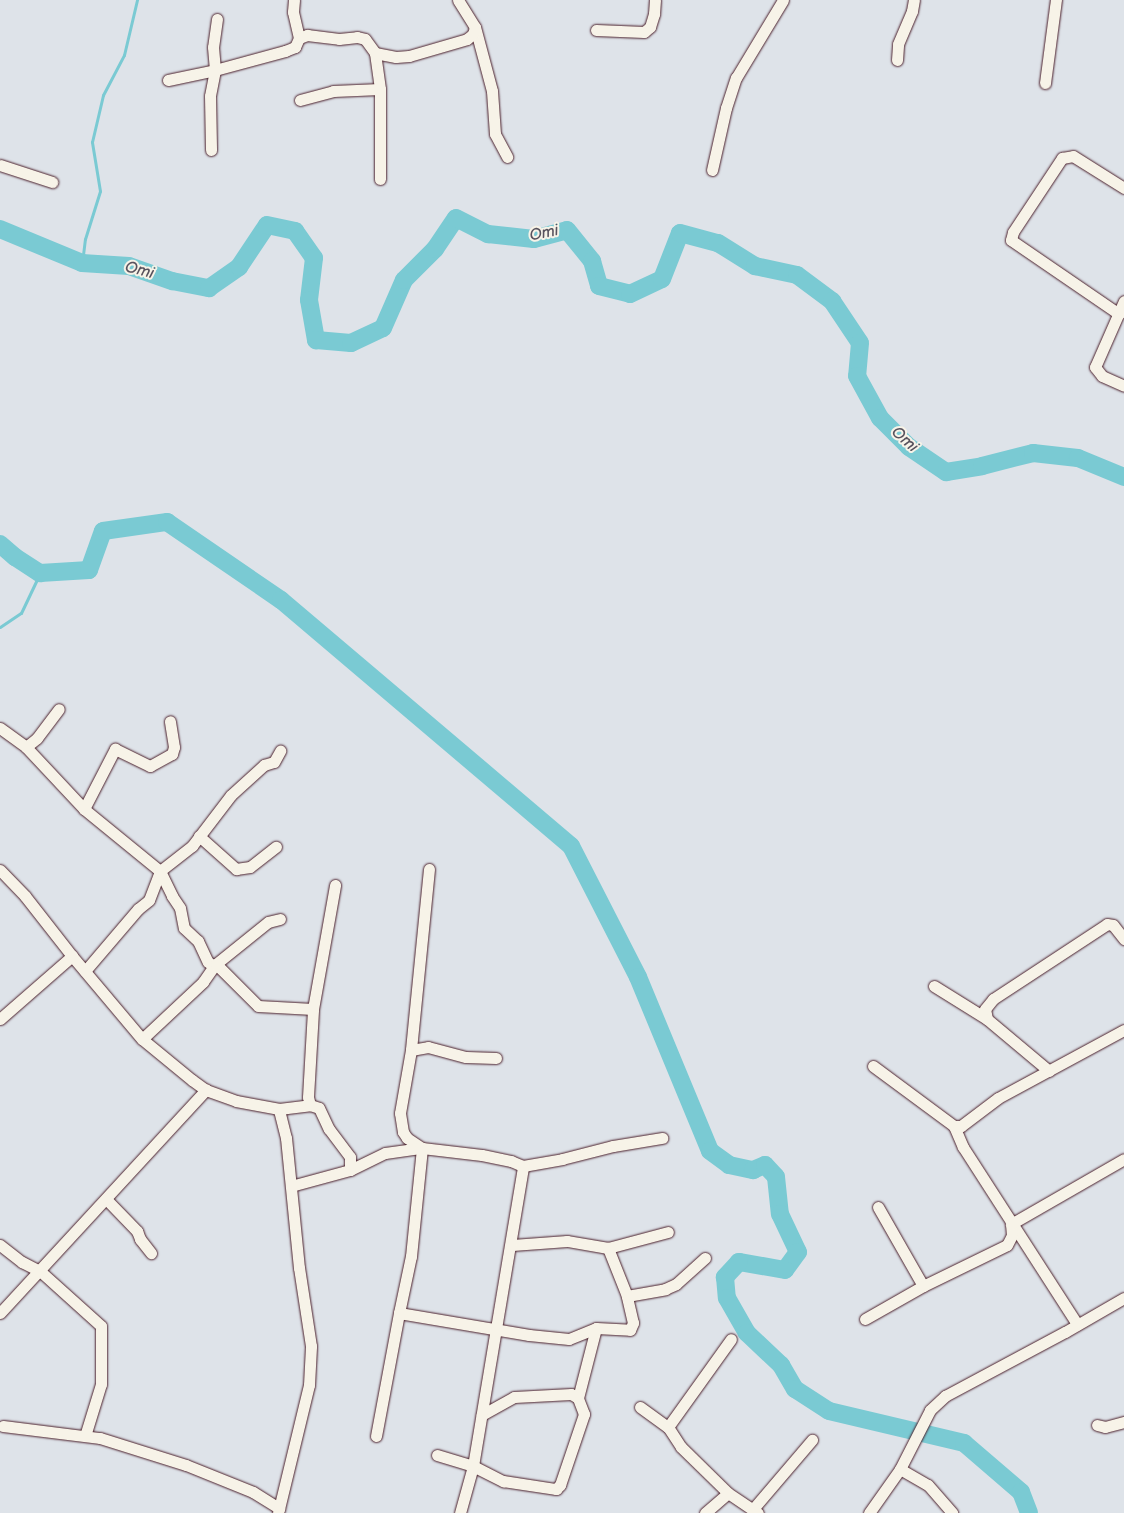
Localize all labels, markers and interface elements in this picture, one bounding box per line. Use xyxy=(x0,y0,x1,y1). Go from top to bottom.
water label: Omi xyxy=(528,222,560,246)
water label: Omi xyxy=(122,258,156,284)
water label: Omi xyxy=(887,423,921,457)

